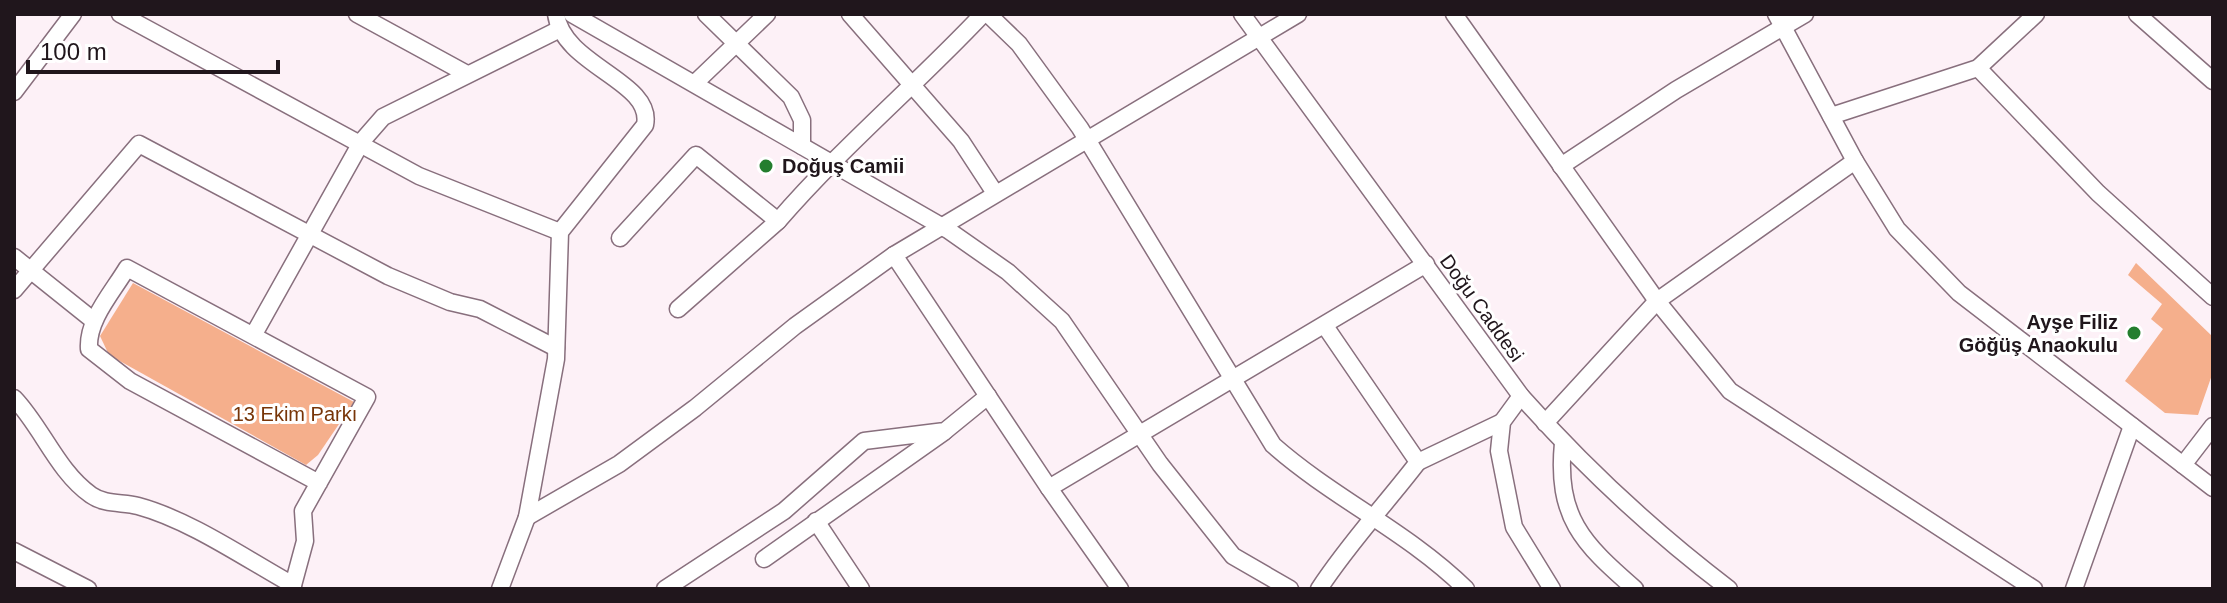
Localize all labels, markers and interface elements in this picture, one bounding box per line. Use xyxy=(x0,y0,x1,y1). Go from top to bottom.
scale bar xyxy=(28,24,278,74)
text: 100 m xyxy=(40,38,107,65)
place label: Doğuş Camii xyxy=(782,155,904,177)
marker: Doğuş Camii xyxy=(757,157,775,175)
street label: Doğu Caddesi xyxy=(1436,250,1528,366)
place label: Ayşe Filiz Göğüş Anaokulu xyxy=(1959,311,2118,356)
marker: Ayşe Filiz Göğüş Anaokulu xyxy=(2125,324,2143,342)
park label: 13 Ekim Parkı xyxy=(233,403,357,425)

